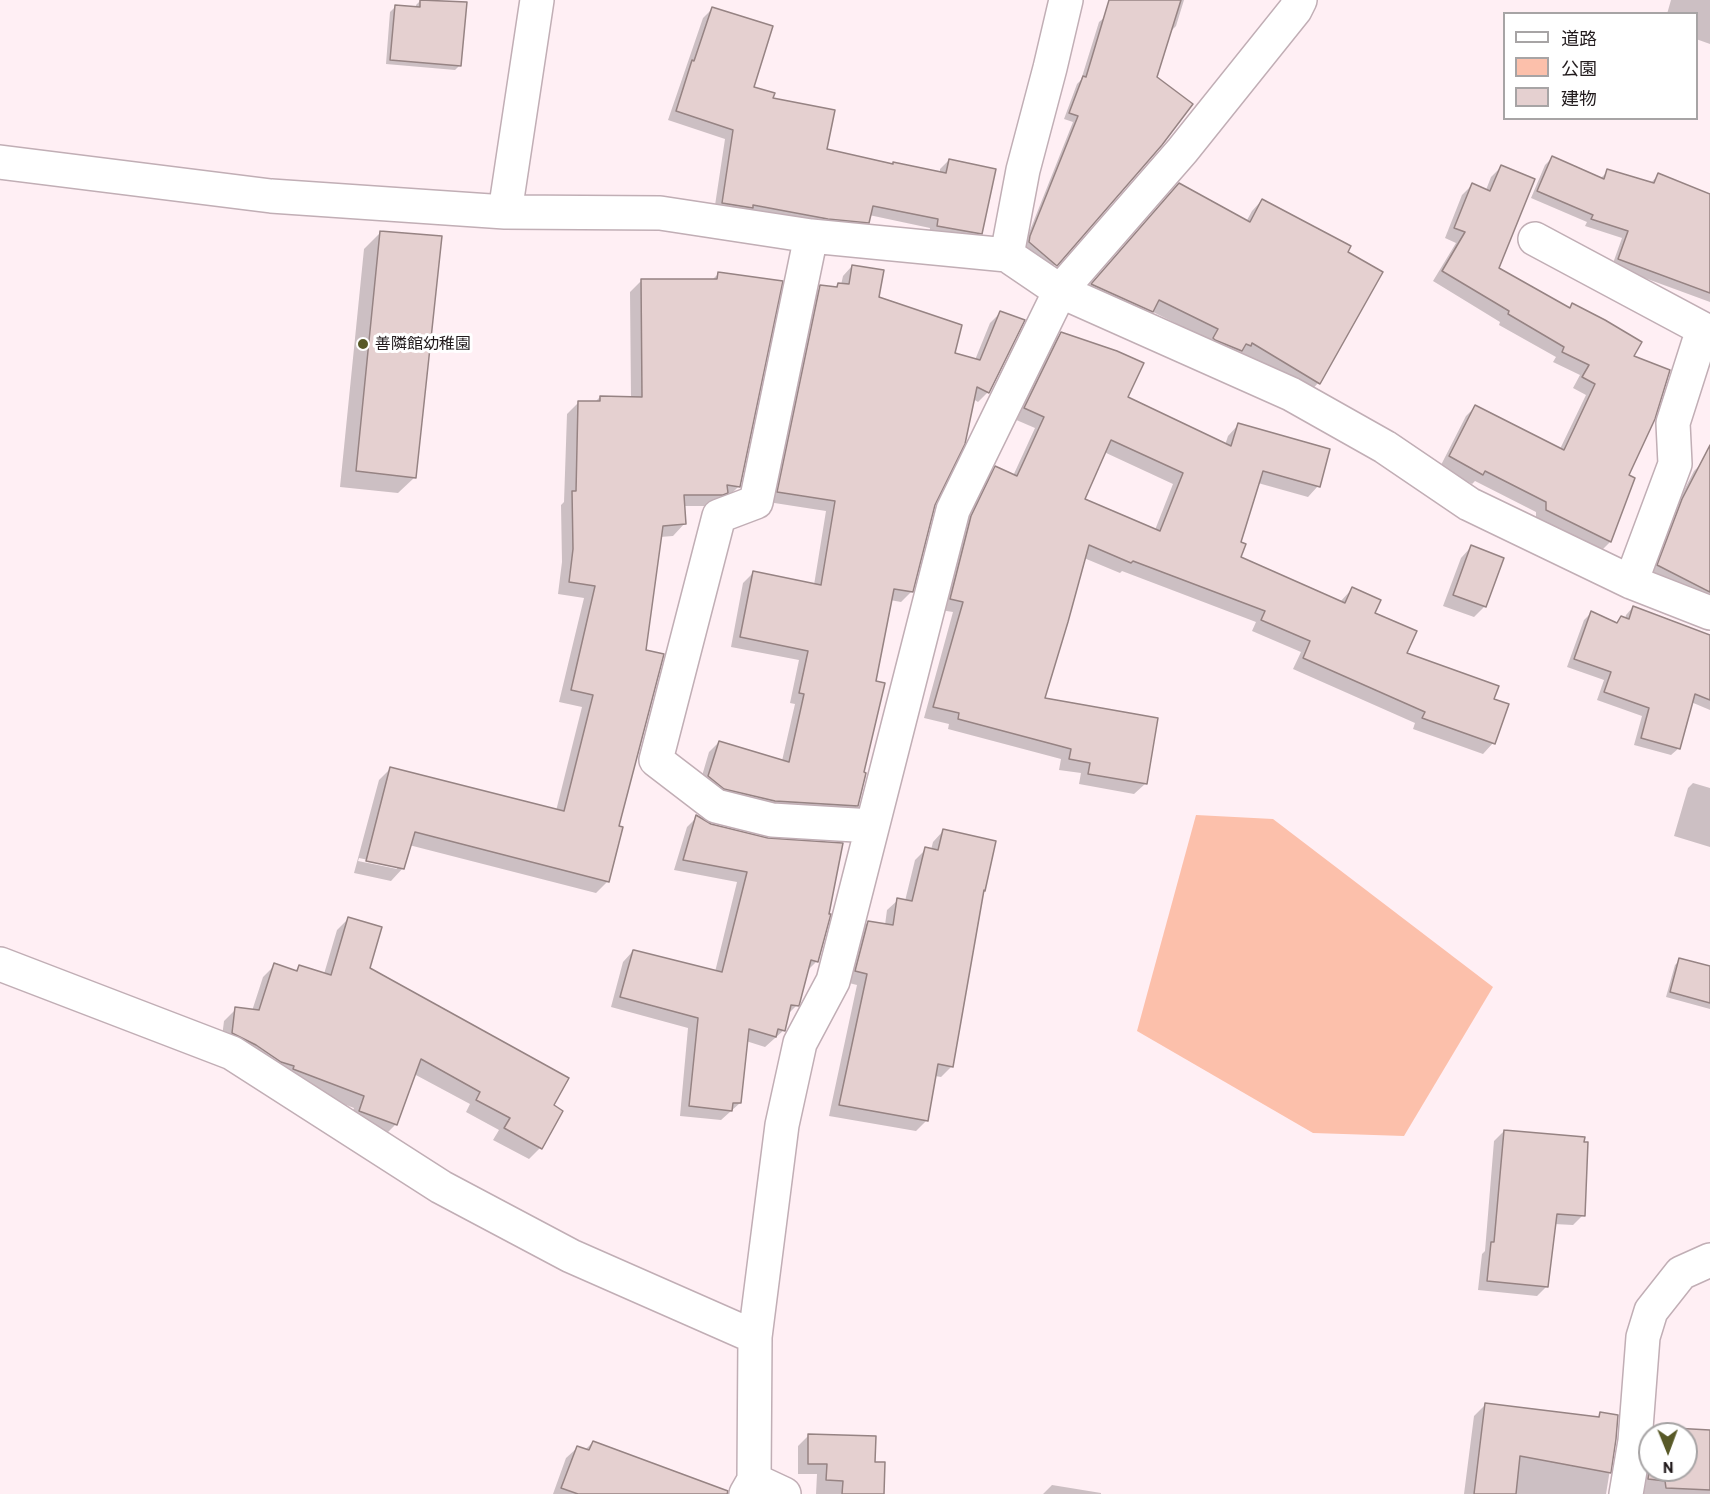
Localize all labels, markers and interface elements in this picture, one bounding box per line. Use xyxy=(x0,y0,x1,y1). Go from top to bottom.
legend xyxy=(1503,12,1698,120)
text: 道路 xyxy=(1561,27,1597,49)
text: 公園 xyxy=(1561,57,1597,79)
text: 建物 xyxy=(1561,87,1597,109)
place label: 善隣館幼稚園 xyxy=(375,334,471,354)
marker: 善隣館幼稚園 xyxy=(356,337,370,351)
north arrow xyxy=(1638,1422,1698,1482)
text: N xyxy=(1663,1459,1674,1478)

